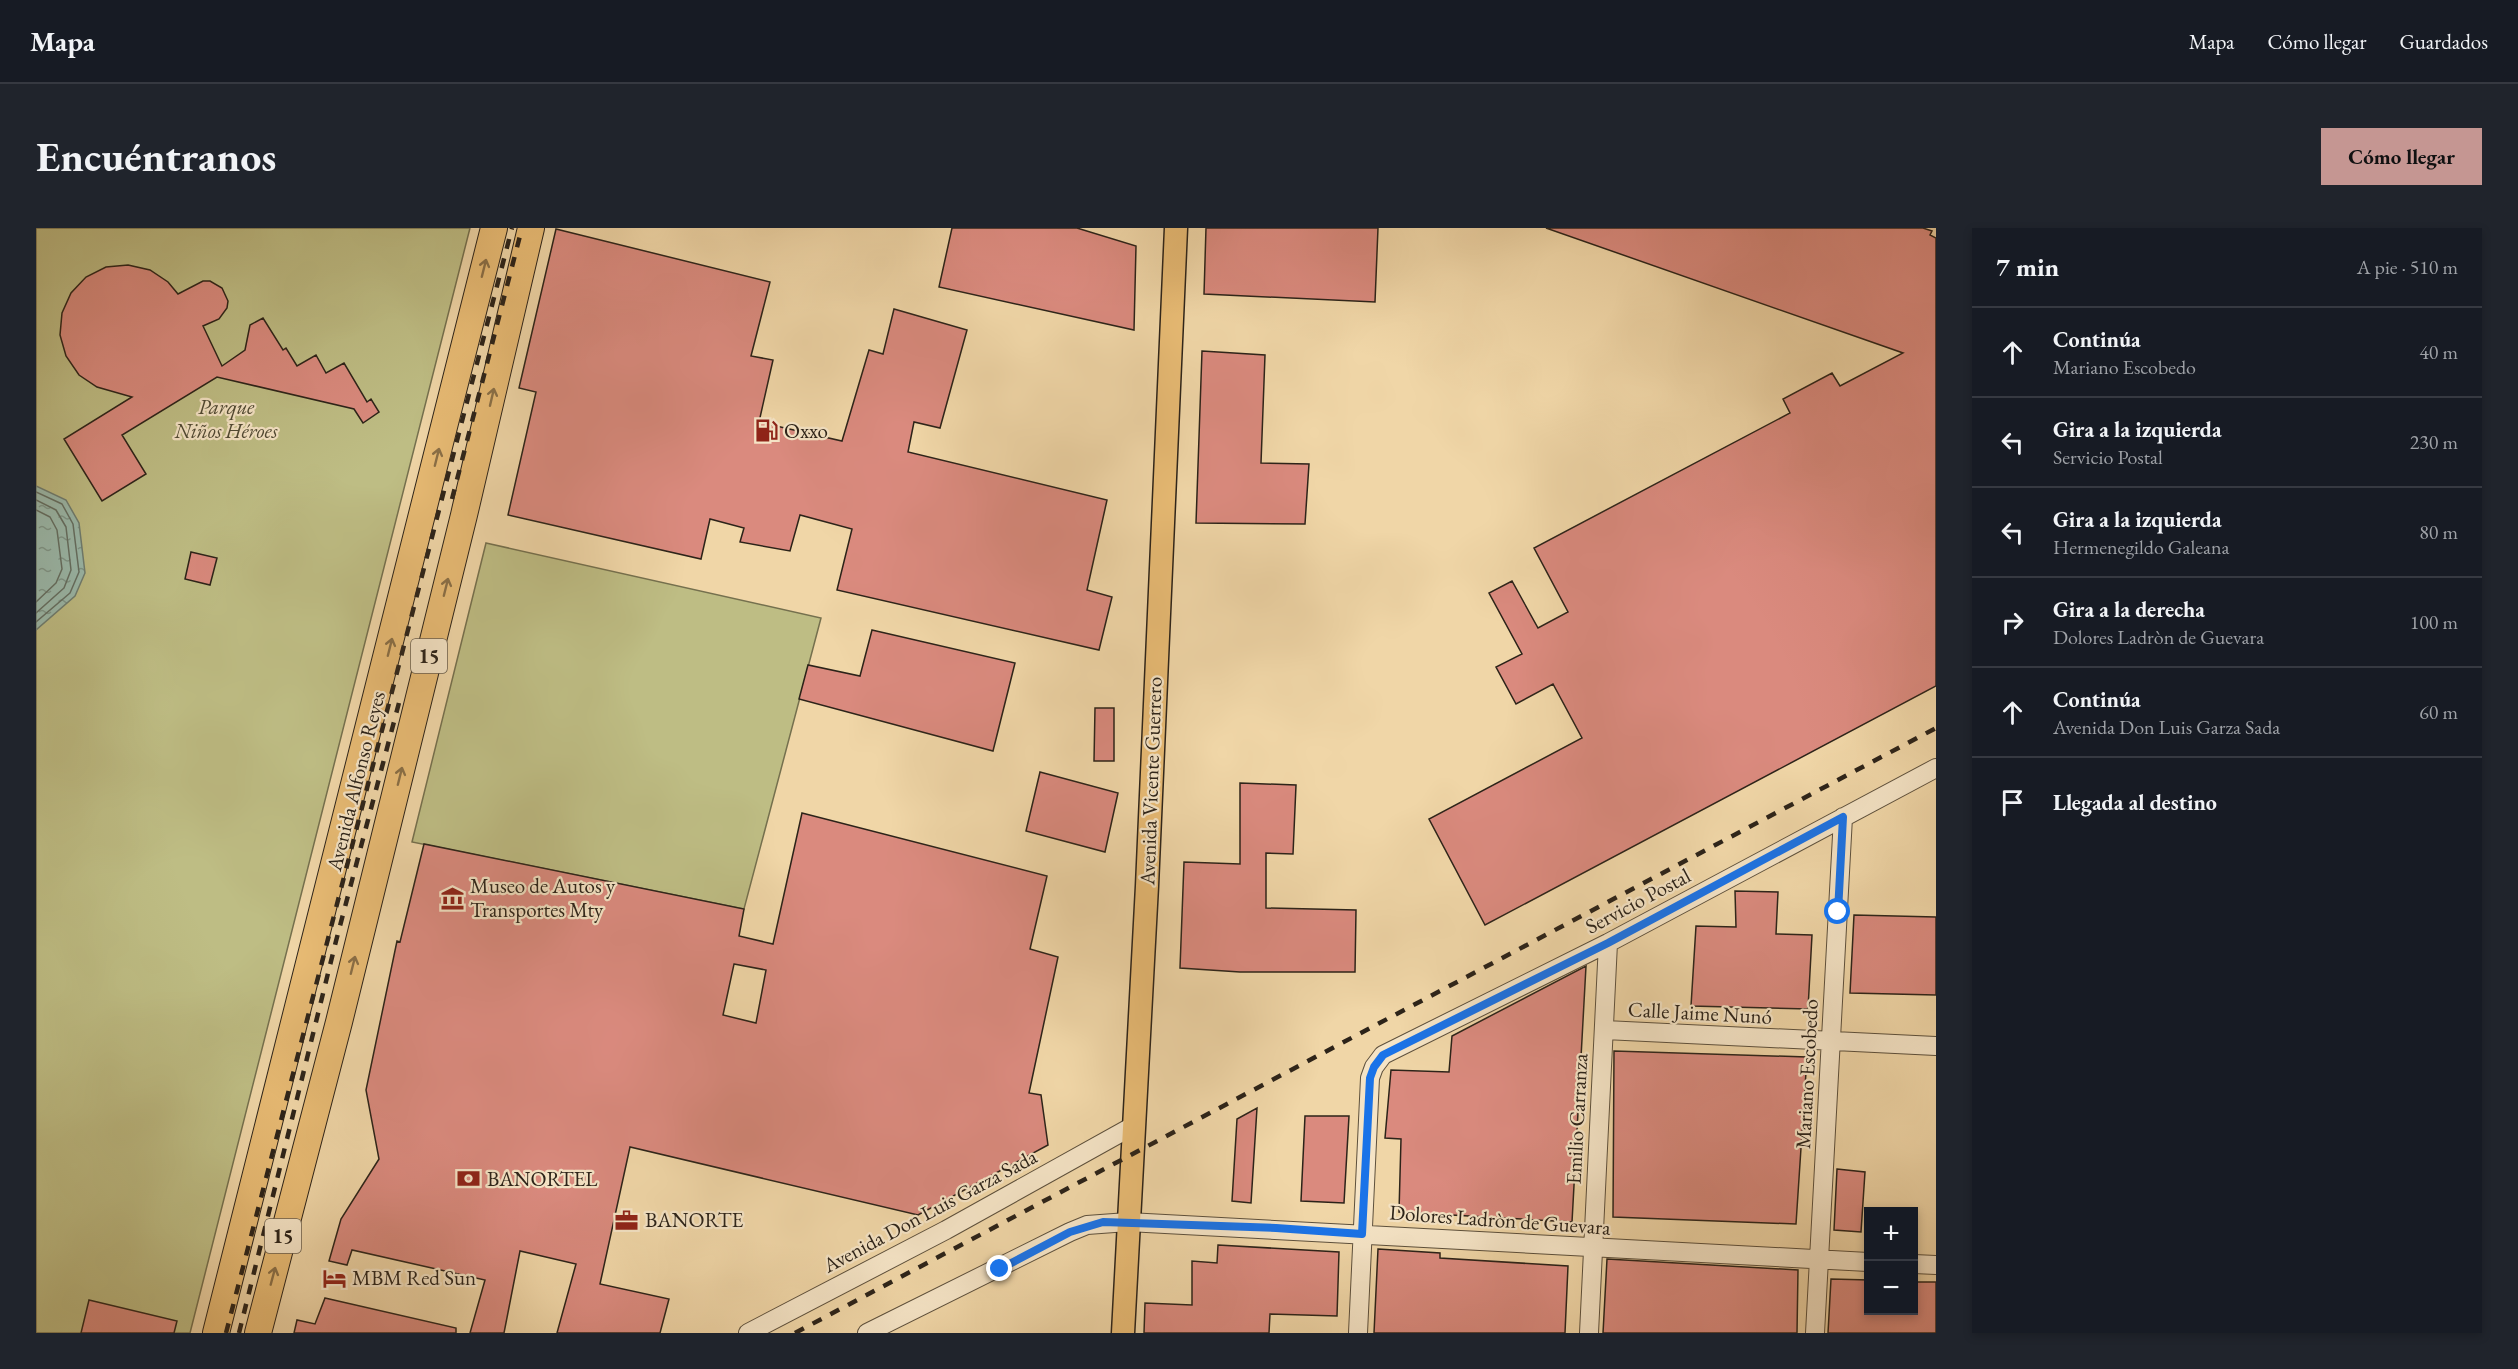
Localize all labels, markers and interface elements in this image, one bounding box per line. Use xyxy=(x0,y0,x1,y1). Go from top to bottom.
text: Mapa xyxy=(30,23,95,59)
text: Mapa xyxy=(2189,28,2234,55)
text: Cómo llegar xyxy=(2267,28,2366,55)
text: Guardados xyxy=(2399,28,2488,55)
button: Cómo llegar xyxy=(2321,128,2482,185)
text: Encuéntranos xyxy=(36,129,276,184)
text: 7 min xyxy=(1996,250,2059,284)
text: A pie · 510 m xyxy=(2357,254,2458,280)
one-way arrow xyxy=(479,259,491,278)
text: Continúa xyxy=(2053,325,2141,354)
icon: ahead xyxy=(1996,336,2029,369)
text: 40 m xyxy=(2419,339,2458,365)
text: Mariano Escobedo xyxy=(2053,354,2196,380)
one-way arrow xyxy=(486,388,498,407)
park label: Parque Niños Héroes xyxy=(174,393,278,444)
text: Gira a la izquierda xyxy=(2053,415,2222,444)
place label: Oxxo xyxy=(784,417,828,444)
fuel station icon: Oxxo xyxy=(753,418,779,444)
icon: left xyxy=(1996,426,2029,459)
text: 230 m xyxy=(2410,429,2458,455)
text: Servicio Postal xyxy=(2053,444,2163,470)
one-way arrow xyxy=(432,448,444,467)
text: Gira a la izquierda xyxy=(2053,505,2222,534)
icon: left xyxy=(1996,516,2029,549)
text: 80 m xyxy=(2419,519,2458,545)
text: Hermenegildo Galeana xyxy=(2053,534,2230,560)
one-way arrow xyxy=(441,577,453,596)
text: Gira a la derecha xyxy=(2053,595,2205,624)
icon: right xyxy=(1996,606,2029,639)
text: 100 m xyxy=(2410,609,2458,635)
text: Dolores Ladròn de Guevara xyxy=(2053,624,2264,650)
one-way arrow xyxy=(385,637,397,656)
road number: 15 xyxy=(411,639,447,673)
street label: Avenida Vicente Guerrero xyxy=(1133,676,1168,887)
text: Continúa xyxy=(2053,685,2141,714)
street label: Avenida Alfonso Reyes xyxy=(320,688,391,875)
icon: ahead xyxy=(1996,696,2029,729)
text: 60 m xyxy=(2419,699,2458,725)
text: Avenida Don Luis Garza Sada xyxy=(2053,714,2280,740)
one-way arrow xyxy=(394,767,406,786)
icon: arrive xyxy=(1996,786,2029,819)
text: Llegada al destino xyxy=(2053,788,2217,817)
street label: Servicio Postal xyxy=(1581,862,1695,940)
place label: Museo de Autos y Transportes Mty xyxy=(470,872,616,923)
museum icon: Museo de Autos y Transportes Mty xyxy=(439,885,465,911)
route start xyxy=(1824,898,1850,924)
one-way arrow xyxy=(347,956,359,975)
street label: Calle Jaime Nunó xyxy=(1627,995,1773,1030)
street label: Mariano Escobedo xyxy=(1789,998,1824,1150)
street label: Emilio Carranza xyxy=(1560,1052,1593,1185)
street label: Avenida Don Luis Garza Sada xyxy=(817,1142,1042,1279)
place label: BANORTEL xyxy=(487,1165,598,1192)
bank icon: BANORTEL xyxy=(456,1166,482,1192)
street label: Dolores Ladròn de Guevara xyxy=(1388,1198,1612,1241)
place label: BANORTE xyxy=(645,1206,743,1233)
office icon: BANORTE xyxy=(614,1207,640,1233)
map controls xyxy=(1864,1207,1918,1315)
button: + xyxy=(1864,1207,1918,1261)
road number: 15 xyxy=(265,1219,301,1253)
route end xyxy=(986,1255,1012,1281)
button: − xyxy=(1864,1261,1918,1315)
place label: MBM Red Sun xyxy=(352,1264,476,1291)
hotel icon: MBM Red Sun xyxy=(321,1265,347,1291)
one-way arrow xyxy=(267,1267,279,1286)

